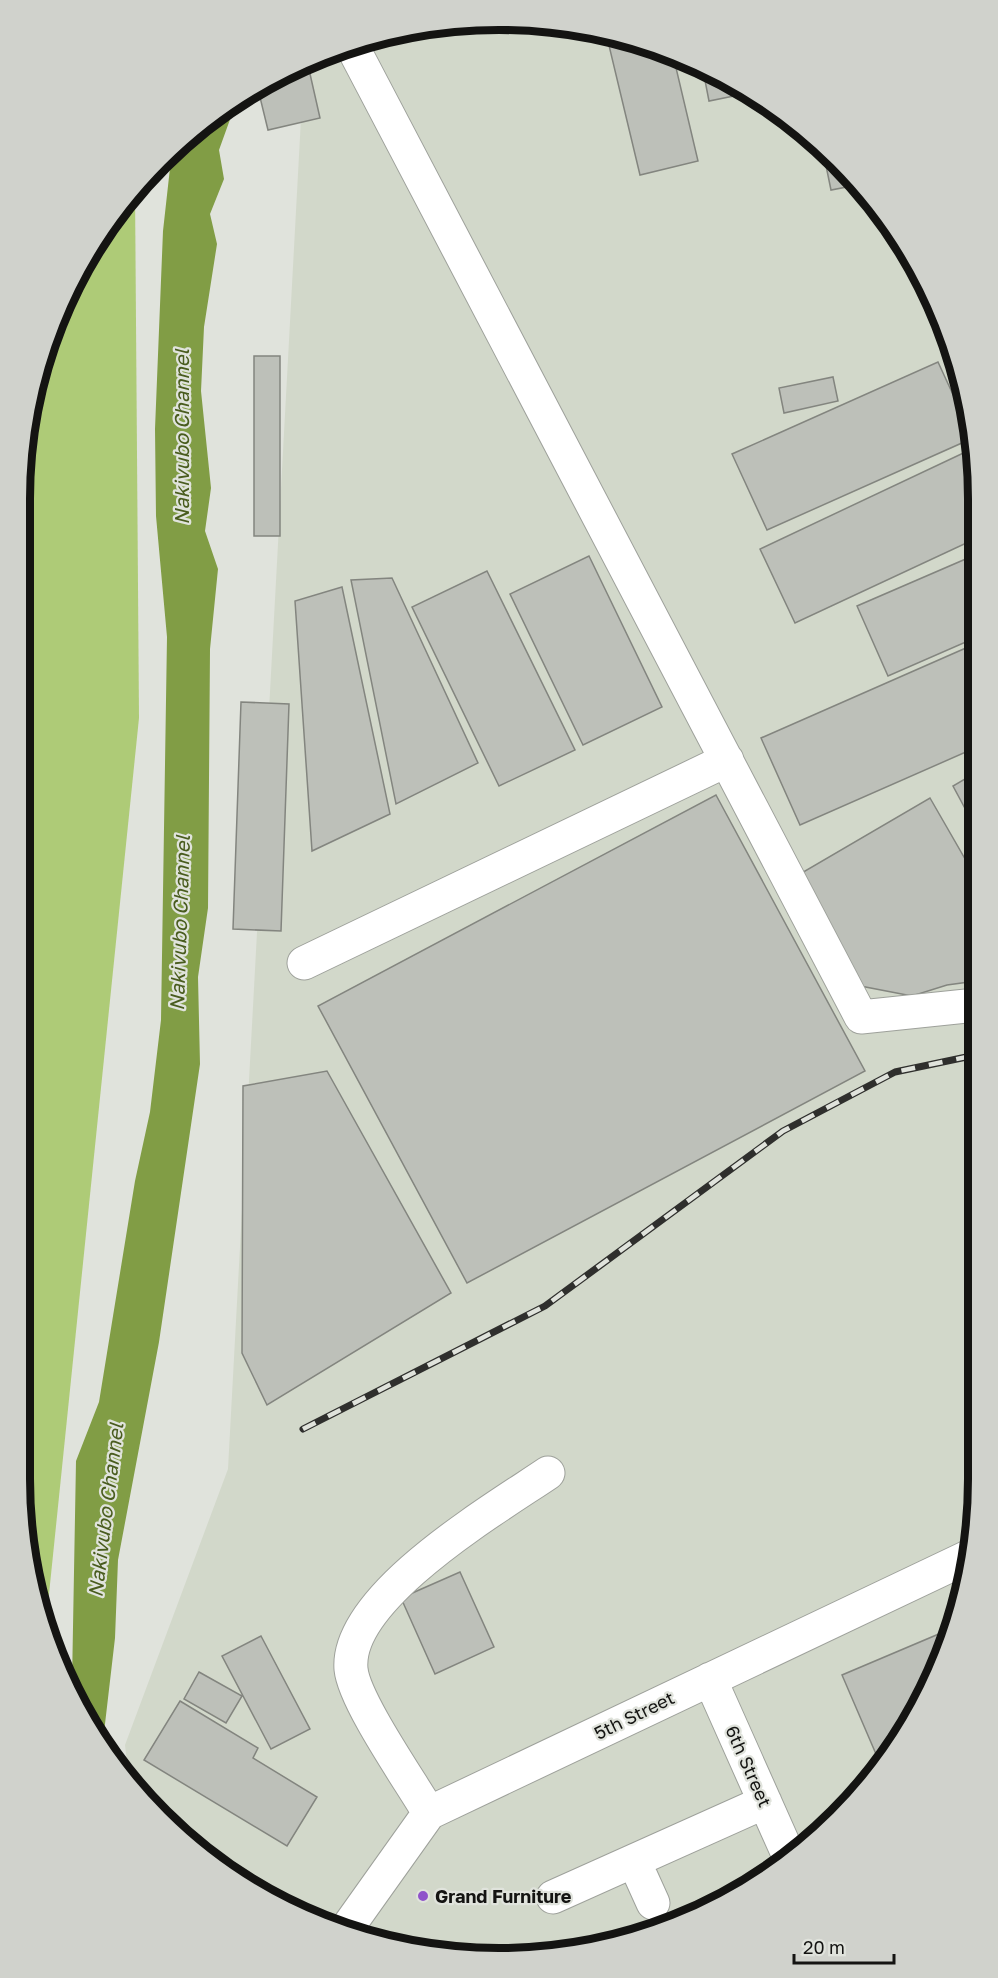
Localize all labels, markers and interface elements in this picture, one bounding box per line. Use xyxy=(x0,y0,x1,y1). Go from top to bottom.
water label: Nakivubo Channel xyxy=(169,349,193,525)
water label: Nakivubo Channel xyxy=(164,834,194,1011)
water label: Nakivubo Channel xyxy=(82,1421,128,1599)
street label: 5th Street xyxy=(590,1686,678,1744)
street label: 6th Street xyxy=(721,1722,777,1810)
place label: Grand Furniture xyxy=(435,1885,572,1907)
marker: Grand Furniture xyxy=(416,1889,430,1903)
scale bar xyxy=(794,1927,894,1965)
text: 20 m xyxy=(803,1936,845,1958)

